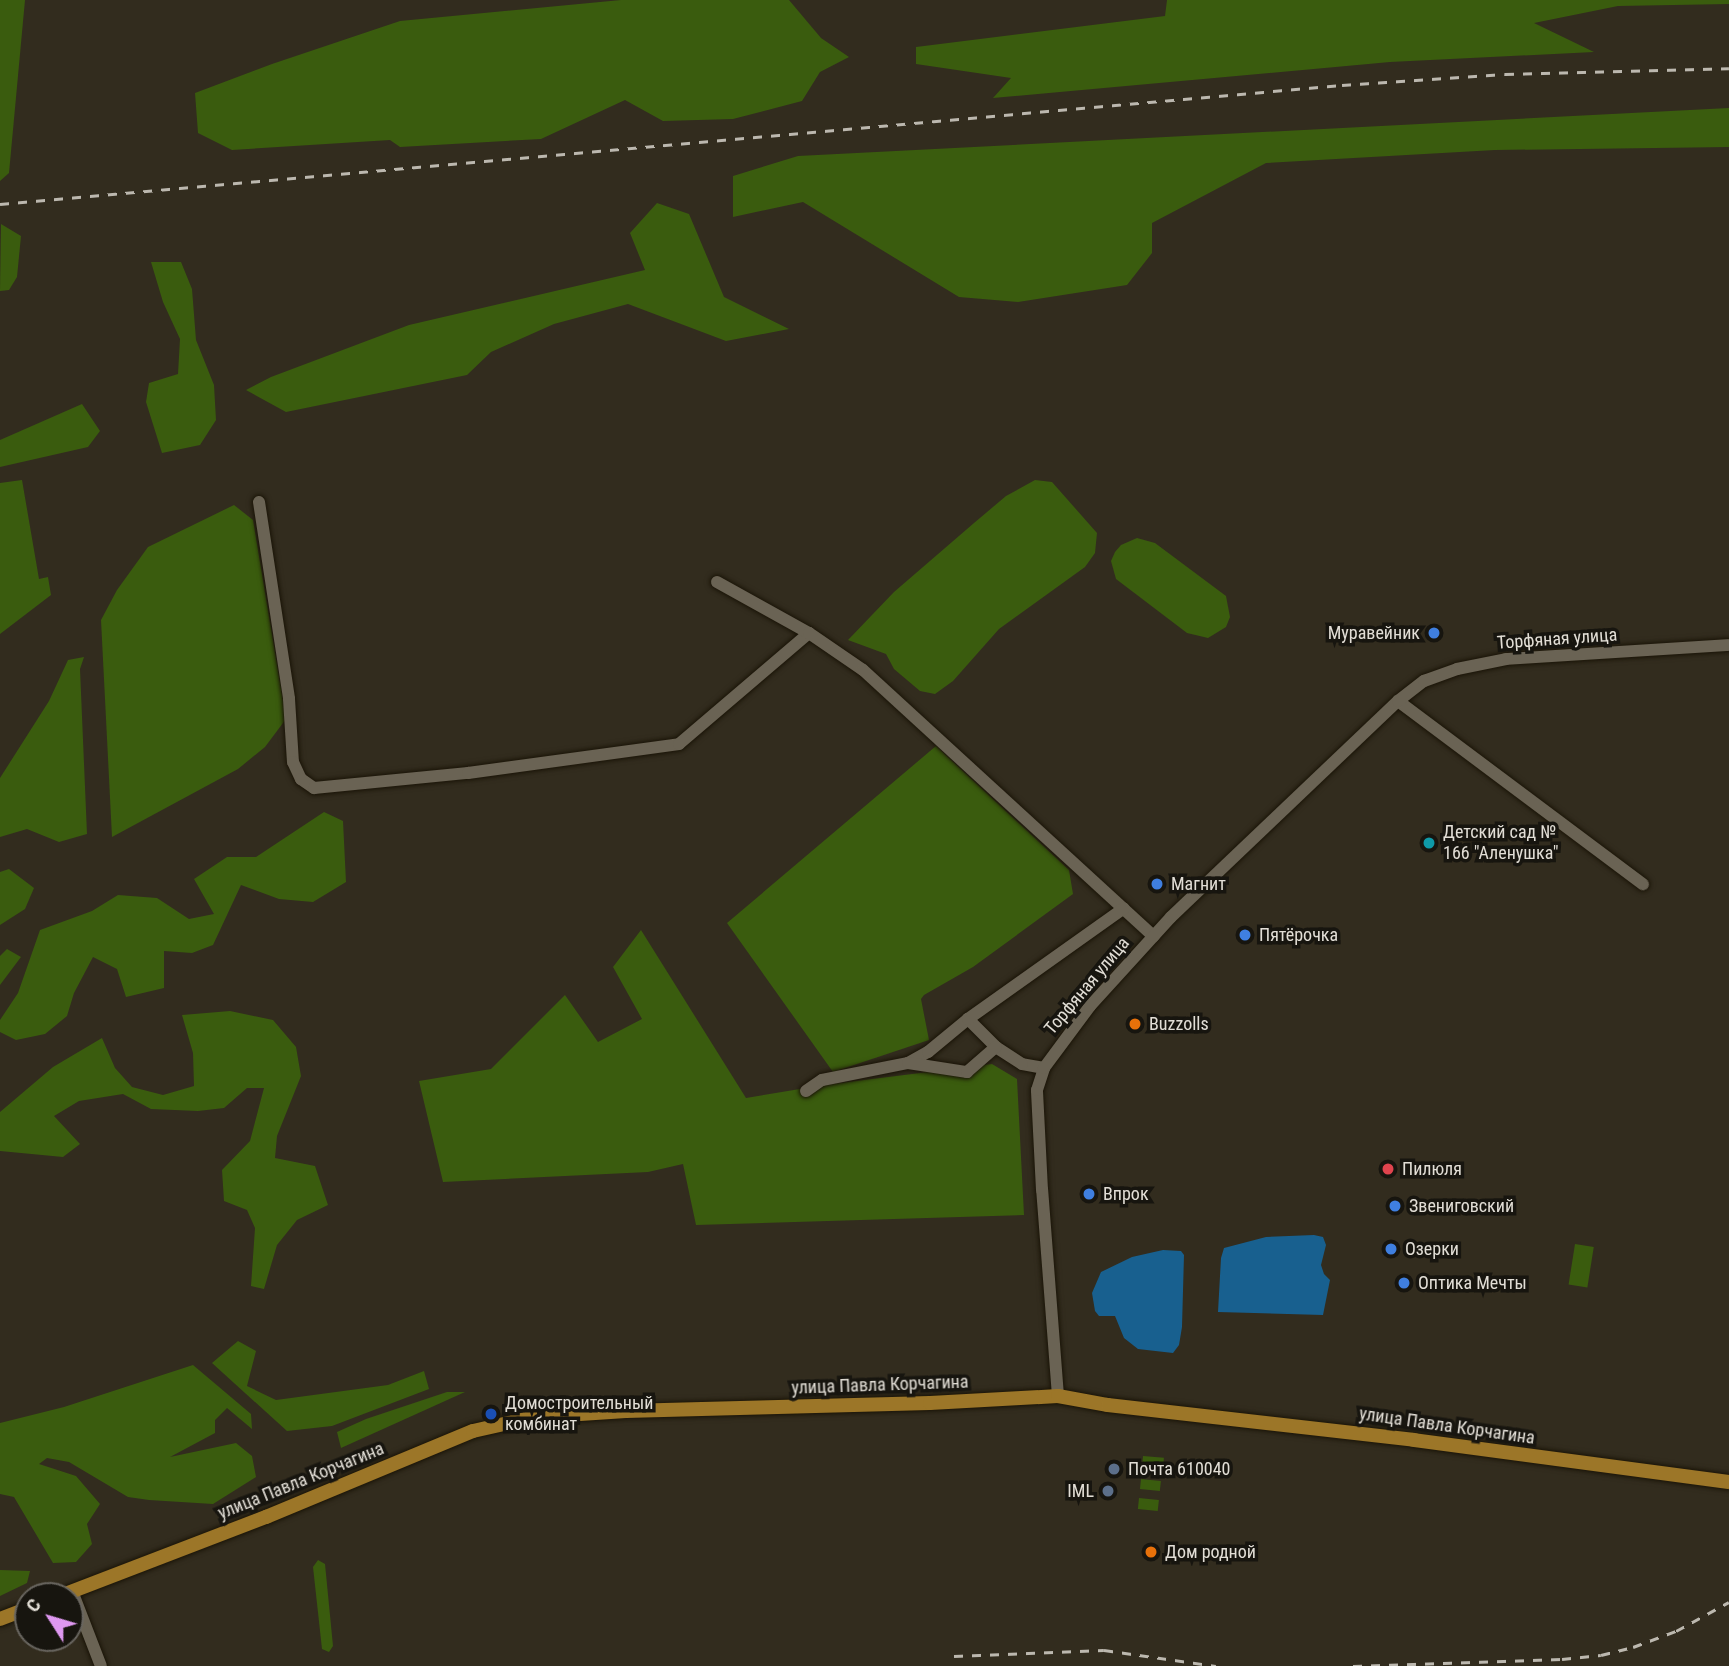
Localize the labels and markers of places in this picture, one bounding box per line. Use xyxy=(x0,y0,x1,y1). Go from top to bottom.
place label: Муравейник xyxy=(1328,622,1420,644)
marker: Муравейник xyxy=(1426,625,1442,641)
place label: Детский сад № 166 "Аленушка" xyxy=(1443,822,1558,864)
marker: Детский сад № 166 "Аленушка" xyxy=(1421,835,1437,851)
place label: Магнит xyxy=(1171,873,1226,895)
marker: Магнит xyxy=(1149,876,1165,892)
place label: Пятёрочка xyxy=(1259,924,1338,946)
marker: Пятёрочка xyxy=(1237,927,1253,943)
place label: Buzzolls xyxy=(1149,1013,1209,1035)
marker: Buzzolls xyxy=(1127,1016,1143,1032)
place label: Пилюля xyxy=(1402,1158,1462,1180)
marker: Пилюля xyxy=(1380,1161,1396,1177)
place label: Впрок xyxy=(1103,1183,1149,1205)
marker: Впрок xyxy=(1081,1186,1097,1202)
place label: Звениговский xyxy=(1409,1195,1514,1217)
marker: Звениговский xyxy=(1387,1198,1403,1214)
place label: Озерки xyxy=(1405,1238,1459,1260)
marker: Озерки xyxy=(1383,1241,1399,1257)
place label: Оптика Мечты xyxy=(1418,1272,1527,1294)
marker: Оптика Мечты xyxy=(1396,1275,1412,1291)
place label: Домостроительный комбинат xyxy=(505,1393,653,1436)
marker: Домостроительный комбинат xyxy=(483,1406,499,1422)
place label: Почта 610040 xyxy=(1128,1458,1230,1480)
marker: Почта 610040 xyxy=(1106,1461,1122,1477)
place label: IML xyxy=(1067,1480,1094,1502)
marker: IML xyxy=(1100,1483,1116,1499)
place label: Дом родной xyxy=(1165,1541,1256,1563)
marker: Дом родной xyxy=(1143,1544,1159,1560)

